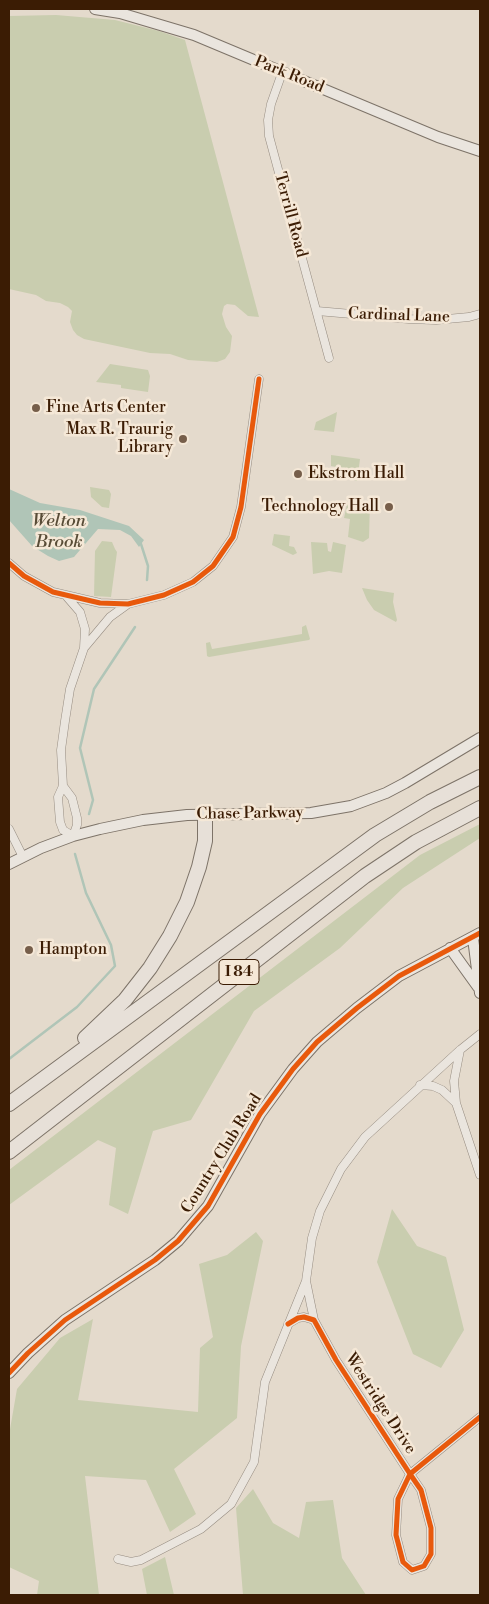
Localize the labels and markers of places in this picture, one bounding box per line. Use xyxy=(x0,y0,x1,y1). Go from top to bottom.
place label: Fine Arts Center xyxy=(46,398,166,418)
marker: Fine Arts Center xyxy=(30,402,42,414)
place label: Max R. Traurig Library xyxy=(66,420,173,458)
marker: Max R. Traurig Library xyxy=(177,433,189,445)
place label: Ekstrom Hall xyxy=(308,464,404,484)
marker: Ekstrom Hall xyxy=(292,468,304,480)
place label: Technology Hall xyxy=(262,497,379,517)
marker: Technology Hall xyxy=(383,501,395,513)
place label: Hampton xyxy=(39,940,107,960)
marker: Hampton xyxy=(23,944,35,956)

